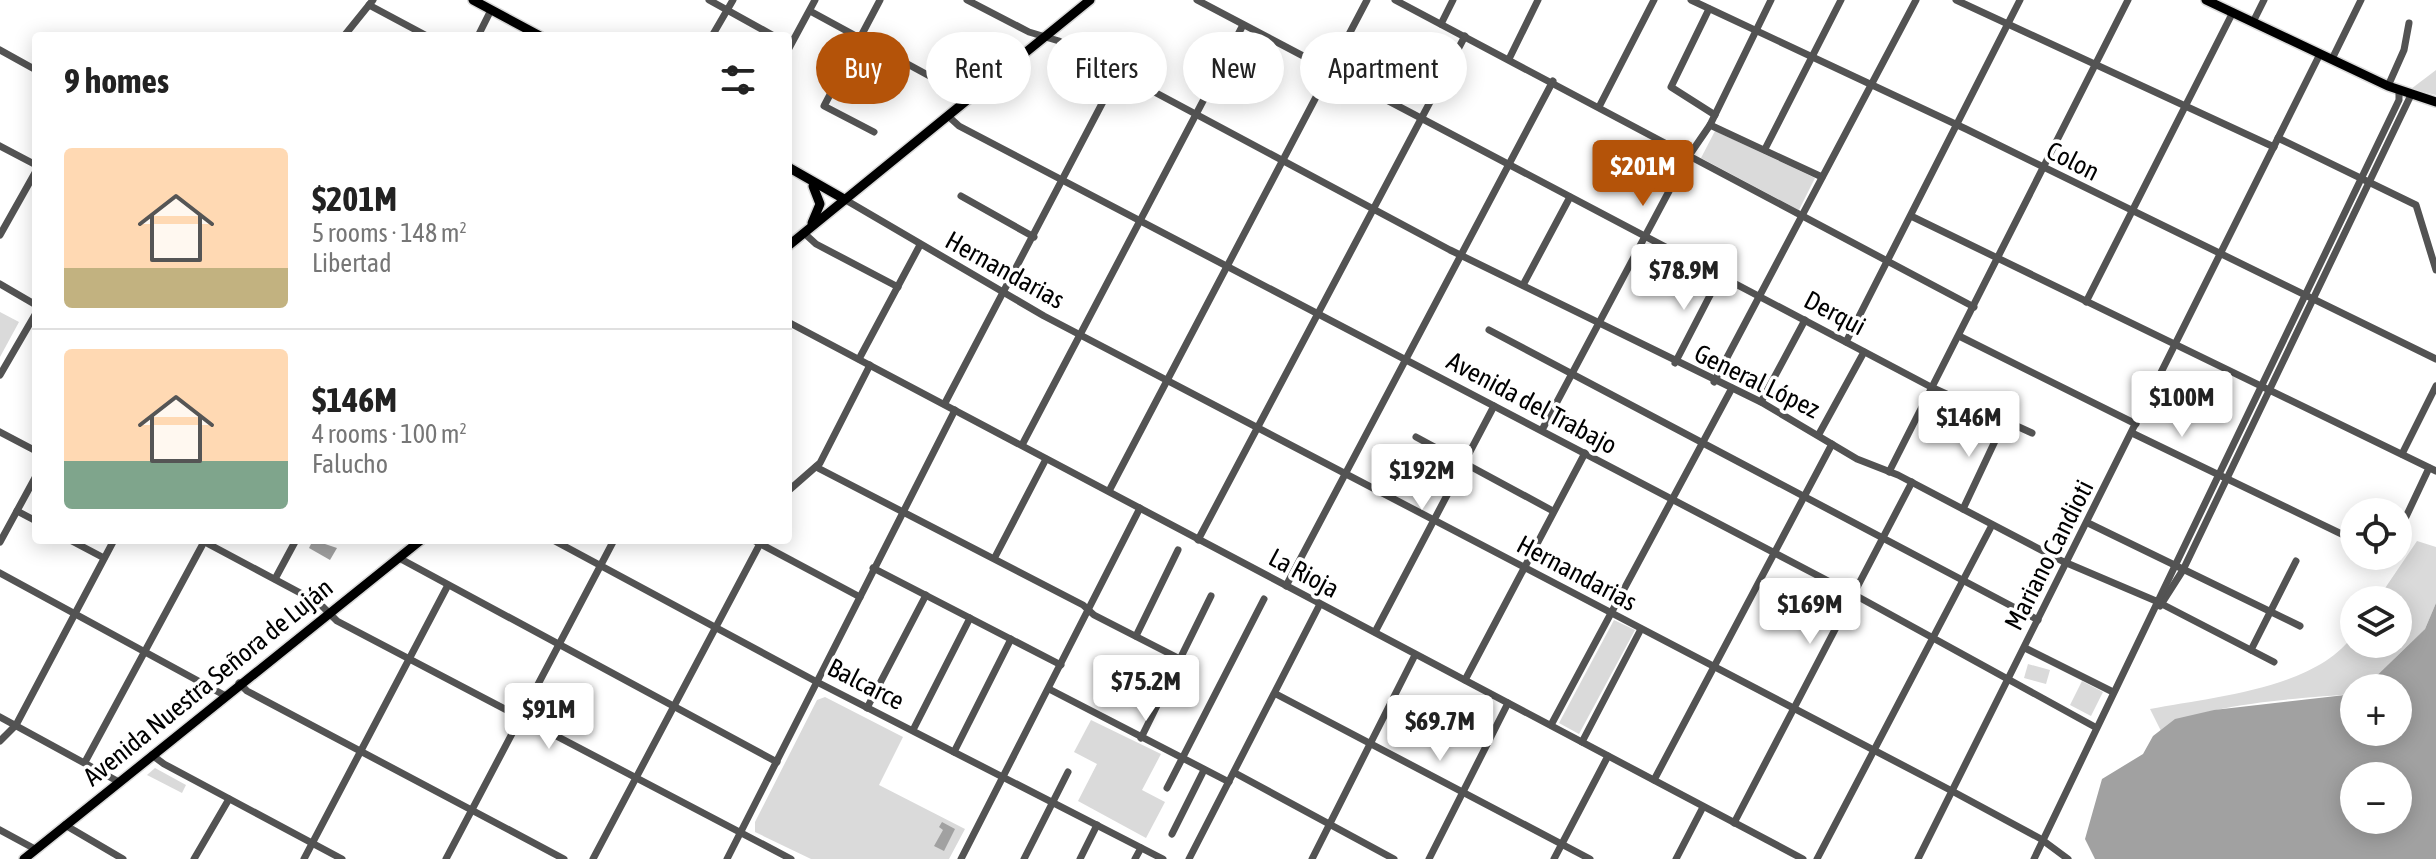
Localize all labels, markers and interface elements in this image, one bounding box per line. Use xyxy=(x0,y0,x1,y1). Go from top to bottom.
chip: Buy xyxy=(816,32,910,104)
chip: Rent xyxy=(926,32,1031,104)
chip: Filters xyxy=(1047,32,1167,104)
chip: New xyxy=(1183,32,1284,104)
chip: Apartment xyxy=(1300,32,1467,104)
icon: filters xyxy=(716,58,760,102)
text: 9 homes xyxy=(64,61,169,100)
street label: Colon xyxy=(2042,135,2104,187)
pin: $201M xyxy=(1587,140,1699,208)
text: $201M xyxy=(1610,151,1676,181)
text: $201M xyxy=(312,179,397,218)
icon: home xyxy=(128,180,224,276)
text: 5 rooms · 148 m² xyxy=(312,218,467,248)
street label: Hernandarias xyxy=(940,225,1070,315)
pin: $78.9M xyxy=(1619,244,1749,312)
text: Libertad xyxy=(312,248,391,278)
text: $78.9M xyxy=(1649,255,1719,285)
street label: Derqui xyxy=(1799,285,1871,341)
street label: General López xyxy=(1690,338,1824,424)
street label: Avenida del Trabajo xyxy=(1442,346,1622,460)
pin: $100M xyxy=(2126,371,2238,439)
text: $146M xyxy=(312,380,397,419)
icon: home xyxy=(128,381,224,477)
text: $100M xyxy=(2149,382,2215,412)
pin: $146M xyxy=(1913,391,2025,459)
text: $146M xyxy=(1936,402,2002,432)
text: 4 rooms · 100 m² xyxy=(312,419,467,449)
pin: $192M xyxy=(1366,444,1478,512)
text: Falucho xyxy=(312,449,388,479)
text: $192M xyxy=(1389,455,1455,485)
street label: Mariano Candioti xyxy=(1998,475,2100,635)
map controls xyxy=(2340,498,2412,834)
button: locate xyxy=(2340,498,2412,570)
street label: Hernandarias xyxy=(1512,529,1642,617)
street label: La Rioja xyxy=(1264,542,1344,604)
street label: Avenida Nuestra Señora de Luján xyxy=(77,572,339,792)
pin: $169M xyxy=(1754,578,1866,646)
button: layers xyxy=(2340,586,2412,658)
text: $169M xyxy=(1777,589,1843,619)
street label: Balcarce xyxy=(823,652,909,716)
pin: $75.2M xyxy=(1081,655,1211,723)
text: $75.2M xyxy=(1111,666,1181,696)
button: + xyxy=(2340,674,2412,746)
pin: $91M xyxy=(502,683,596,751)
text: $91M xyxy=(523,694,575,724)
pin: $69.7M xyxy=(1375,695,1505,763)
text: $69.7M xyxy=(1405,706,1475,736)
button: − xyxy=(2340,762,2412,834)

